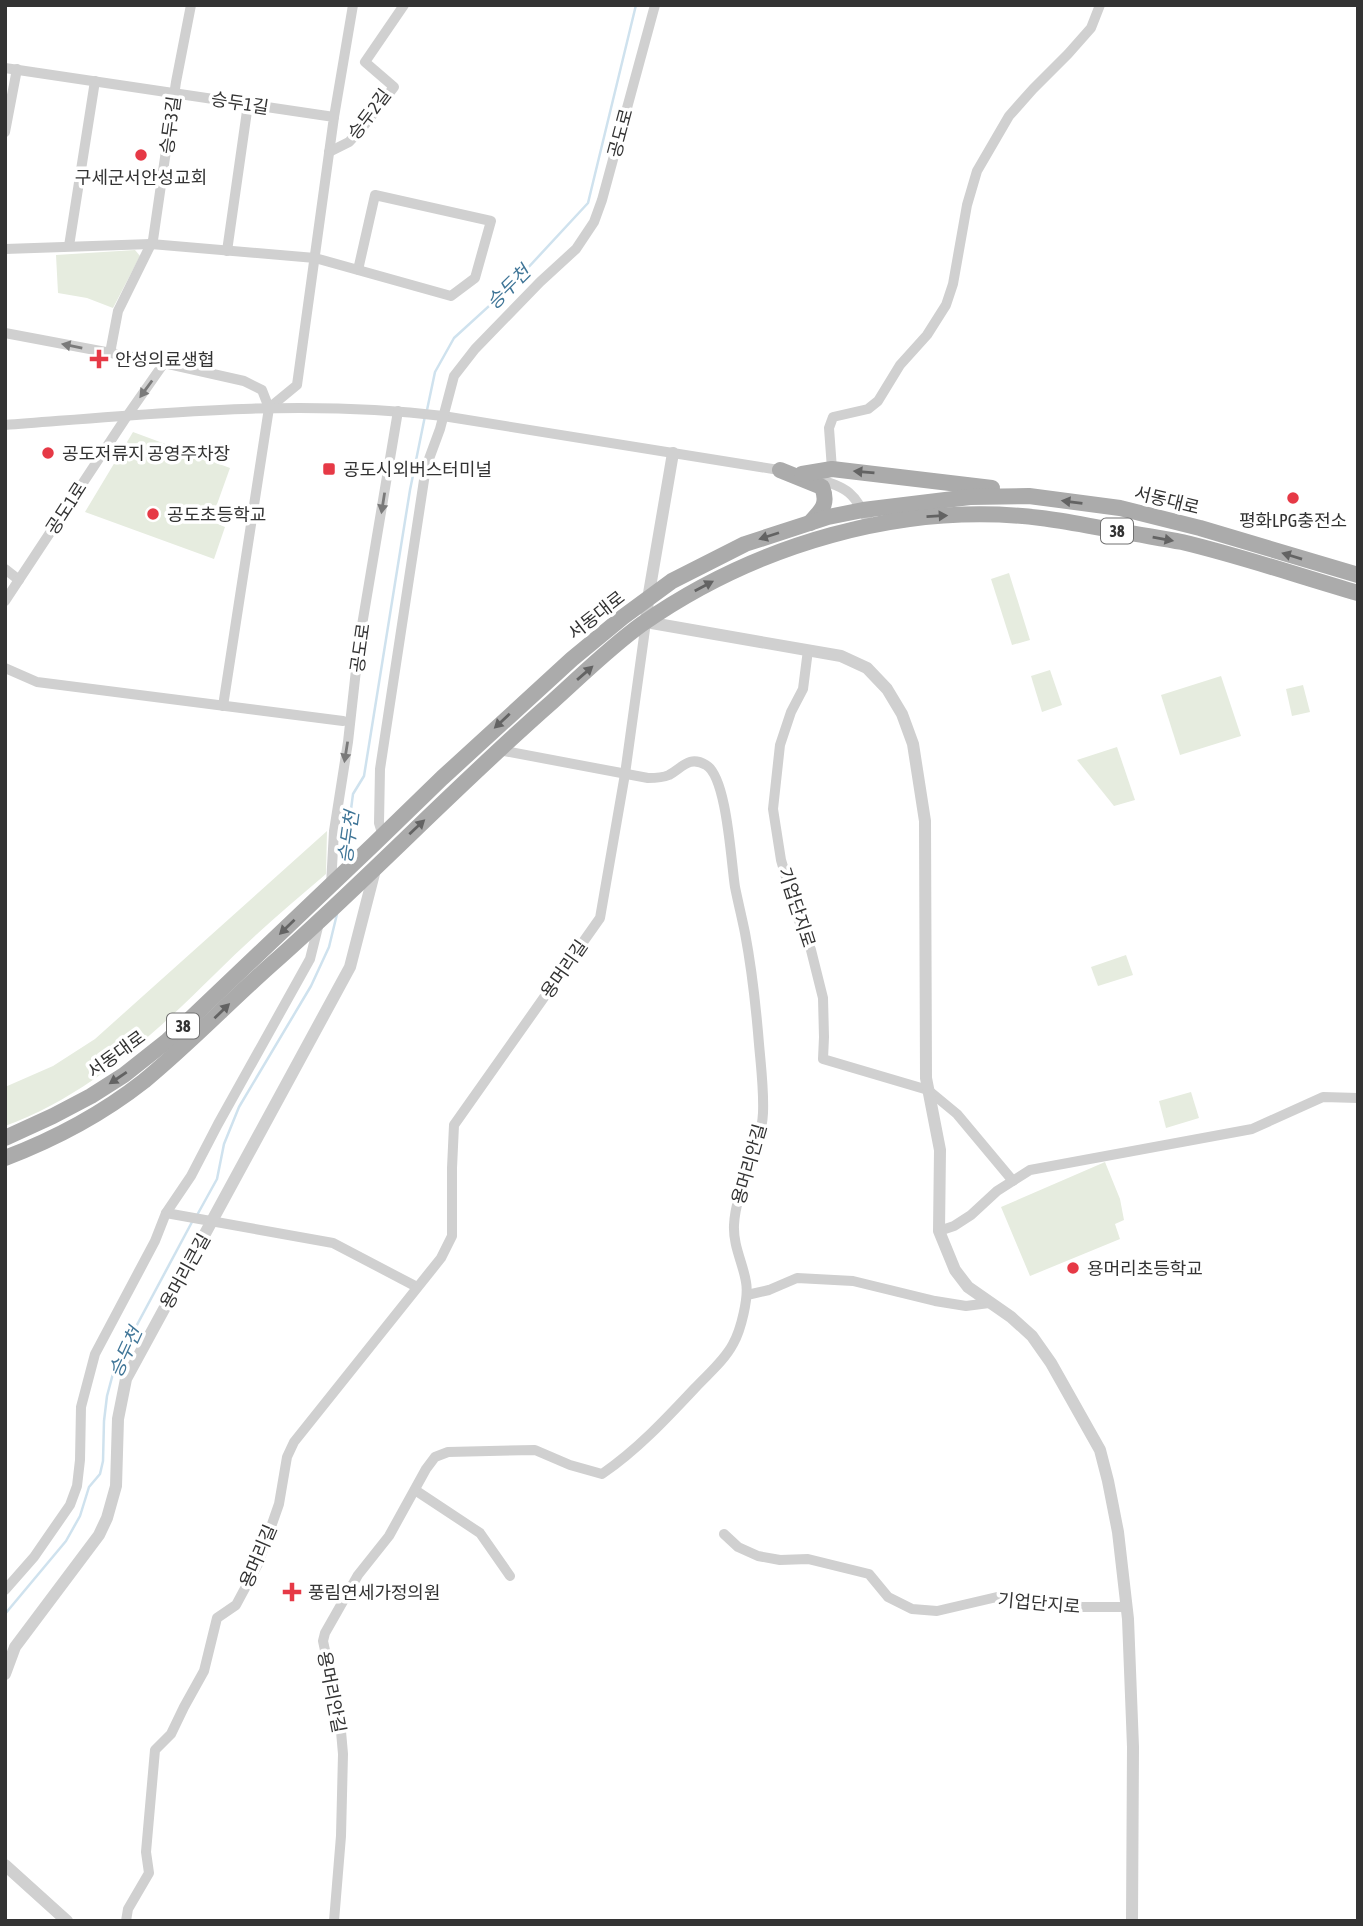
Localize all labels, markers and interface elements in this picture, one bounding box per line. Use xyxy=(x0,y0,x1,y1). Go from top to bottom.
street label: 승두2길 xyxy=(343,84,395,144)
street label: 승두1길 xyxy=(210,88,270,118)
street label: 승두3길 xyxy=(156,95,184,155)
street label: 공도로 xyxy=(603,106,637,160)
marker: 구세군서안성교회 xyxy=(133,147,149,163)
place label: 구세군서안성교회 xyxy=(75,167,207,188)
water label: 승두천 xyxy=(482,260,535,313)
one-way arrow xyxy=(60,340,82,351)
marker: 안성의료생협 xyxy=(89,349,109,369)
place label: 안성의료생협 xyxy=(115,349,214,370)
one-way arrow xyxy=(139,380,153,398)
place label: 공도저류지 공영주차장 xyxy=(62,443,230,464)
marker: 공도저류지 공영주차장 xyxy=(40,445,56,461)
place label: 공도시외버스터미널 xyxy=(343,459,492,480)
marker: 공도시외버스터미널 xyxy=(321,461,337,477)
one-way arrow xyxy=(853,466,875,477)
street label: 공도1로 xyxy=(41,478,91,538)
street label: 서동대로 xyxy=(1132,482,1202,518)
marker: 평화LPG충전소 xyxy=(1285,490,1301,506)
one-way arrow xyxy=(377,492,388,514)
one-way arrow xyxy=(1061,496,1083,507)
place label: 공도초등학교 xyxy=(167,504,266,525)
marker: 공도초등학교 xyxy=(145,506,161,522)
place label: 평화LPG충전소 xyxy=(1239,510,1347,531)
one-way arrow xyxy=(927,511,949,522)
road number: 38 xyxy=(1101,518,1133,544)
one-way arrow xyxy=(758,531,779,542)
one-way arrow xyxy=(1152,534,1174,545)
one-way arrow xyxy=(1282,550,1303,560)
one-way arrow xyxy=(695,581,715,593)
street label: 서동대로 xyxy=(563,586,629,644)
street label: 공도로 xyxy=(346,622,374,674)
one-way arrow xyxy=(576,665,594,681)
one-way arrow xyxy=(494,713,511,729)
one-way arrow xyxy=(340,741,351,763)
water label: 승두천 xyxy=(333,808,363,865)
one-way arrow xyxy=(408,819,425,835)
street label: 기업단지로 xyxy=(774,864,820,950)
one-way arrow xyxy=(279,918,296,934)
street label: 용머리길 xyxy=(536,936,592,1002)
one-way arrow xyxy=(213,1003,230,1019)
road number: 38 xyxy=(167,1014,199,1038)
street label: 서동대로 xyxy=(83,1026,149,1082)
one-way arrow xyxy=(109,1071,127,1085)
street label: 용머리안길 xyxy=(727,1121,771,1207)
street label: 용머리큰길 xyxy=(156,1230,214,1312)
place label: 용머리초등학교 xyxy=(1087,1258,1203,1279)
marker: 용머리초등학교 xyxy=(1065,1260,1081,1276)
water label: 승두천 xyxy=(104,1322,147,1380)
street label: 용머리길 xyxy=(235,1521,281,1591)
marker: 풍림연세가정의원 xyxy=(282,1582,302,1602)
place label: 풍림연세가정의원 xyxy=(308,1582,440,1603)
street label: 기업단지로 xyxy=(997,1589,1081,1617)
street label: 용머리안길 xyxy=(314,1649,350,1735)

